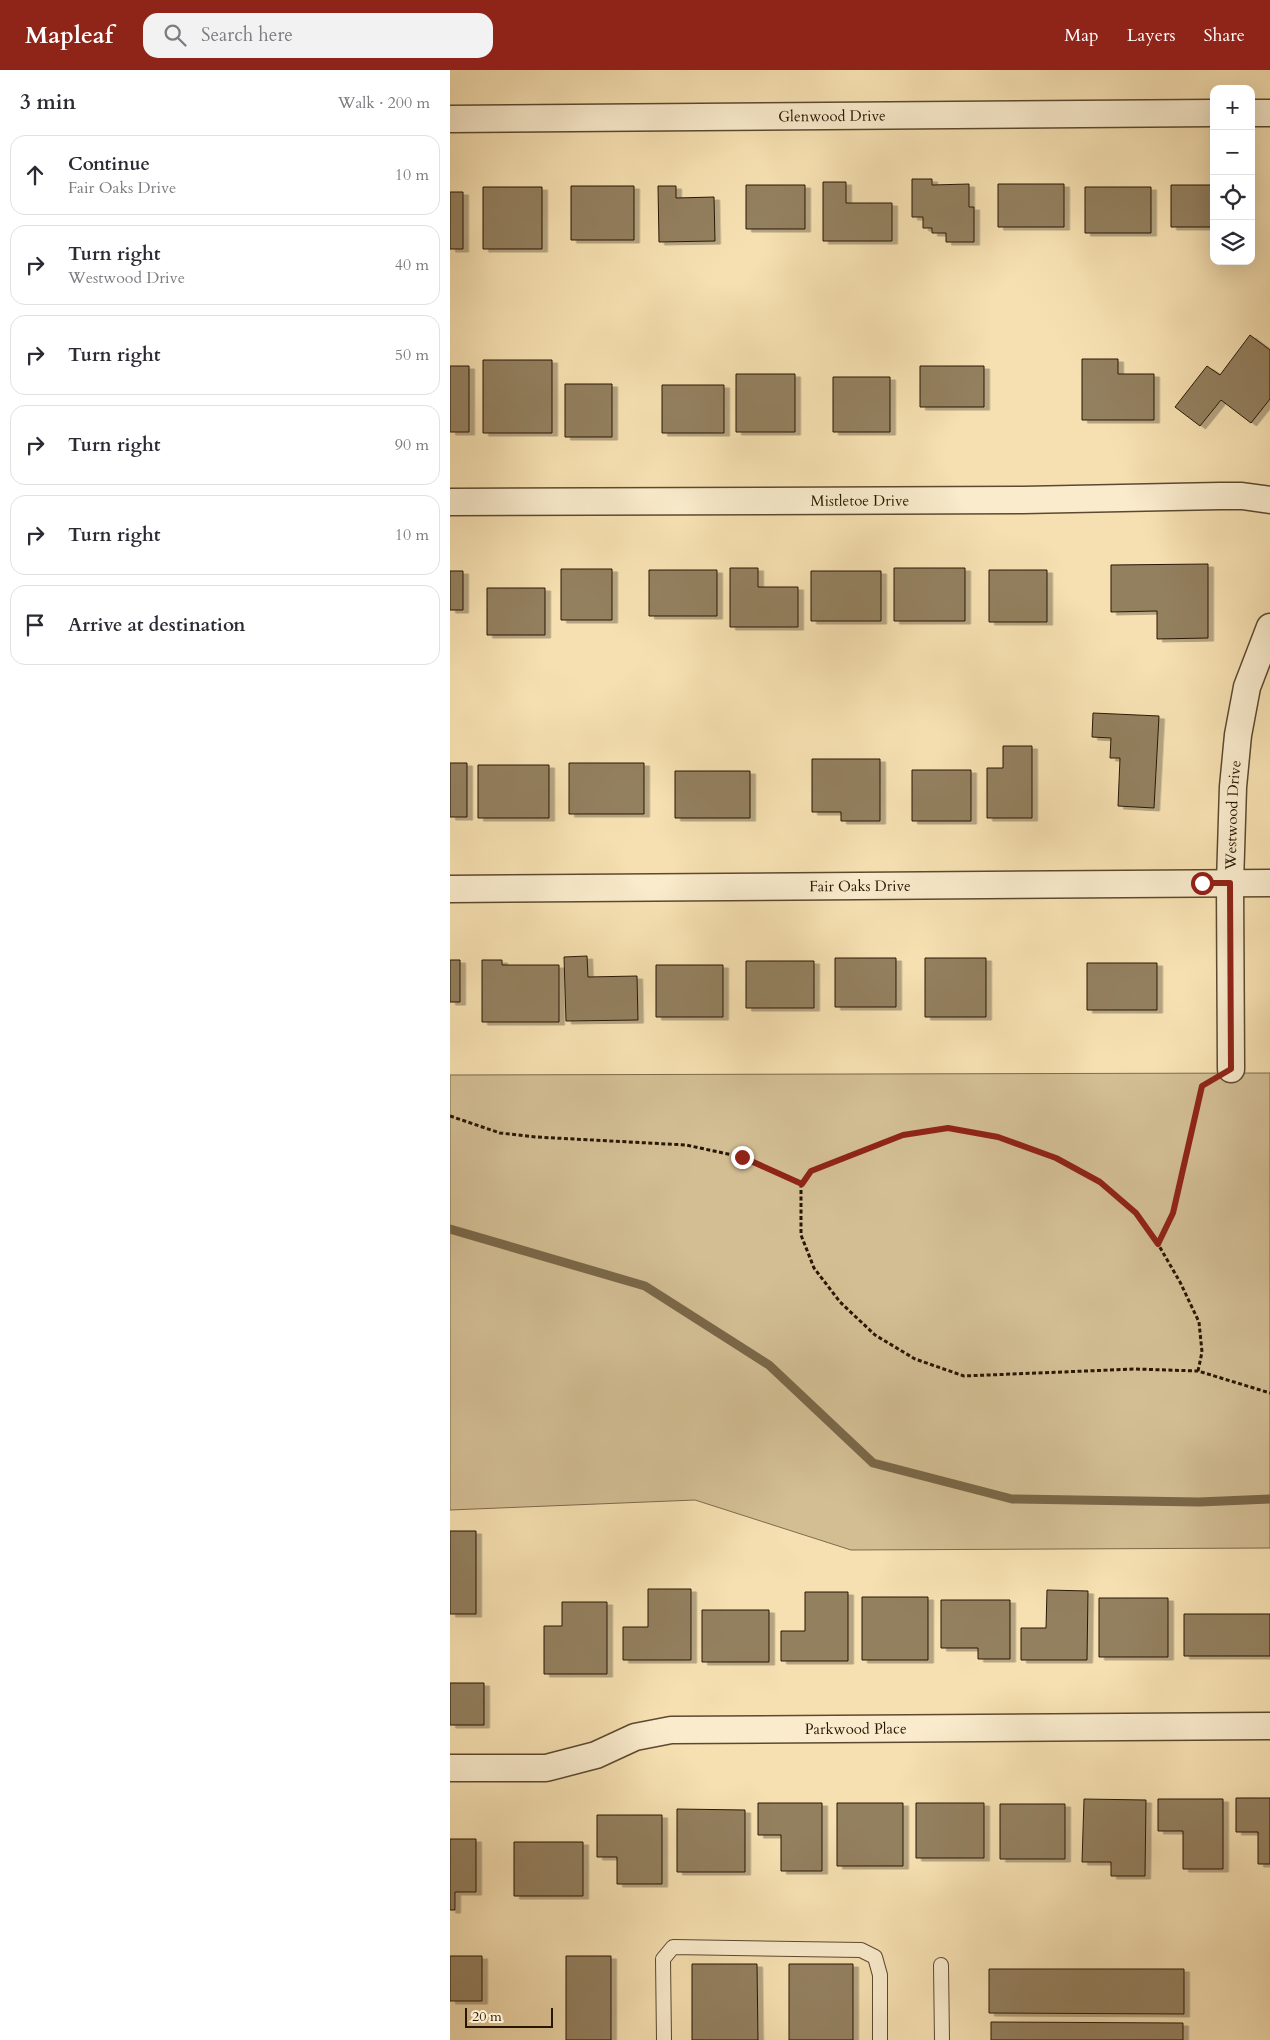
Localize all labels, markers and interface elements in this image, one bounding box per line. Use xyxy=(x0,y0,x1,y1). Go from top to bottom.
search box xyxy=(143,13,493,58)
text: Mapleaf xyxy=(25,19,113,52)
icon: search xyxy=(161,21,189,49)
text: Search here xyxy=(201,22,293,48)
text: Map xyxy=(1064,23,1099,48)
text: Layers xyxy=(1127,23,1176,48)
text: Share xyxy=(1204,23,1245,48)
map controls xyxy=(1210,85,1255,265)
button: + xyxy=(1210,85,1255,130)
text: 3 min xyxy=(20,88,76,117)
text: Walk · 200 m xyxy=(338,92,430,114)
street label: Glenwood Drive xyxy=(778,106,886,126)
button: − xyxy=(1210,130,1255,175)
text: Continue xyxy=(68,151,150,177)
icon: ahead xyxy=(21,161,49,189)
text: 10 m xyxy=(395,164,429,186)
button: locate xyxy=(1210,175,1255,220)
text: Fair Oaks Drive xyxy=(68,177,176,199)
button: layers xyxy=(1210,220,1255,265)
text: Turn right xyxy=(68,241,160,267)
icon: right xyxy=(21,251,49,279)
text: 40 m xyxy=(395,254,429,276)
text: Westwood Drive xyxy=(68,267,185,289)
icon: right xyxy=(21,341,49,369)
text: Turn right xyxy=(68,342,160,368)
text: 50 m xyxy=(395,344,429,366)
icon: right xyxy=(21,431,49,459)
text: Turn right xyxy=(68,432,160,458)
text: 90 m xyxy=(395,434,429,456)
street label: Mistletoe Drive xyxy=(811,490,910,511)
icon: right xyxy=(21,521,49,549)
text: Turn right xyxy=(68,522,160,548)
text: 10 m xyxy=(395,524,429,546)
icon: arrive xyxy=(21,611,49,639)
text: Arrive at destination xyxy=(68,612,245,638)
street label: Westwood Drive xyxy=(1220,759,1246,871)
route start xyxy=(1191,872,1214,895)
street label: Fair Oaks Drive xyxy=(809,876,911,896)
route end xyxy=(731,1146,754,1169)
street label: Parkwood Place xyxy=(805,1718,907,1739)
scale bar xyxy=(465,2005,552,2028)
text: 20 m xyxy=(472,2007,502,2026)

